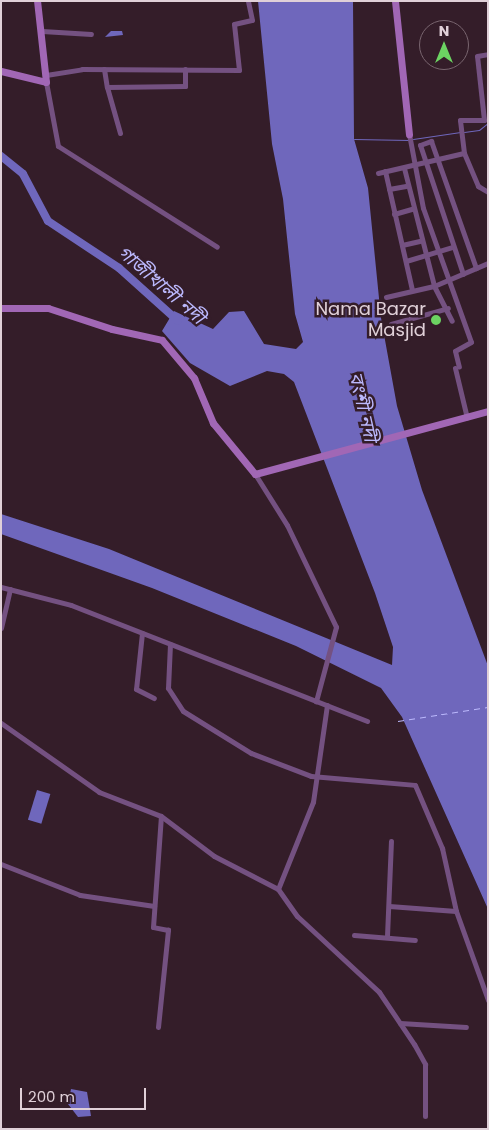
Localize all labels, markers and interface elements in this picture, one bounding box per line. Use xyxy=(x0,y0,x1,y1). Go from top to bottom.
north arrow xyxy=(419,20,469,70)
text: N xyxy=(439,21,449,41)
water label: গাজীখালী নদী xyxy=(113,241,209,329)
place label: Nama Bazar Masjid xyxy=(315,299,426,342)
marker: Nama Bazar Masjid xyxy=(430,314,442,326)
water label: বংশী নদী xyxy=(344,370,382,444)
scale bar xyxy=(22,1078,149,1110)
text: 200 m xyxy=(28,1086,75,1107)

